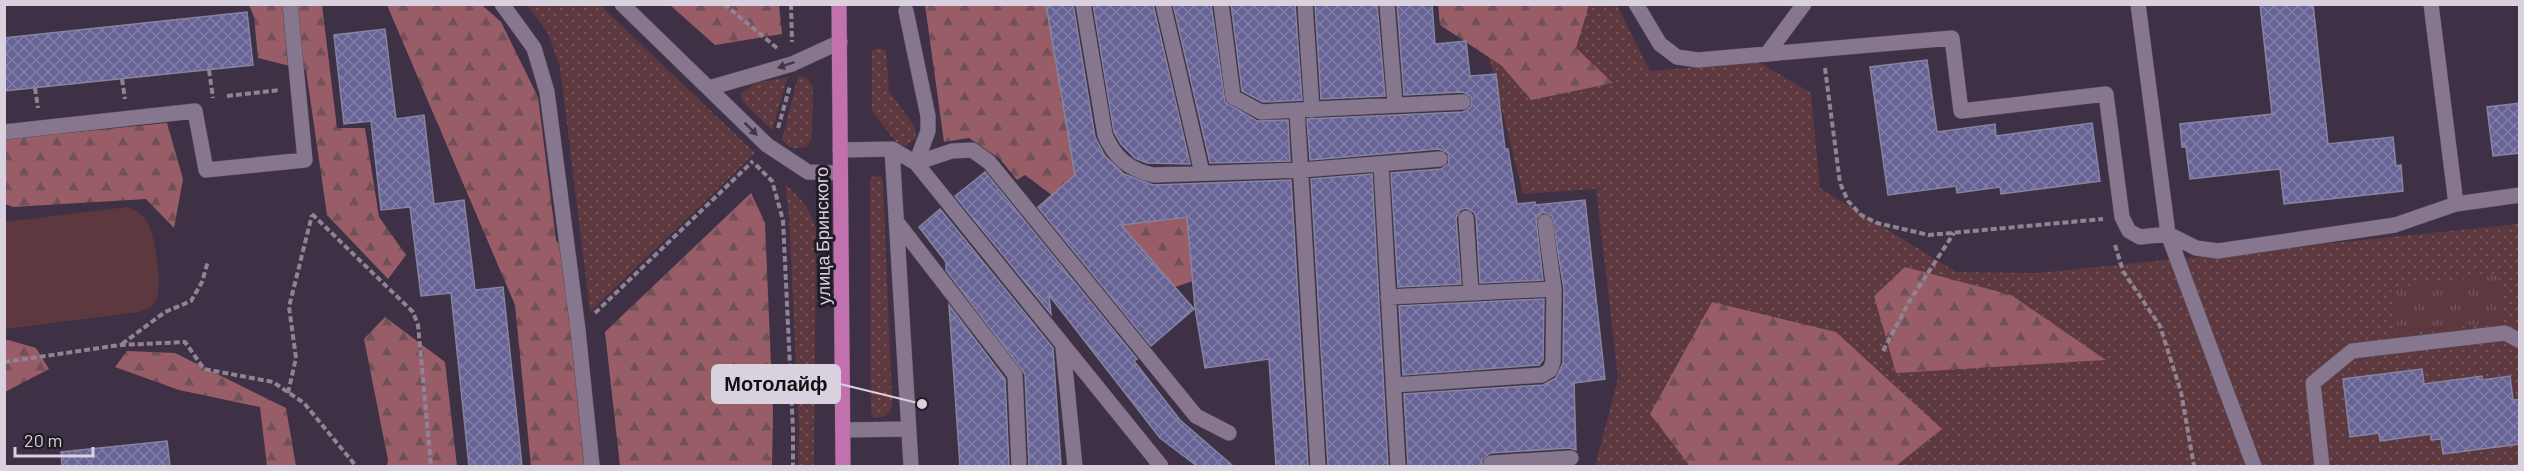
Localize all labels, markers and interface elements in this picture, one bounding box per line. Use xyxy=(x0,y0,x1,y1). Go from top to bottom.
one-way arrow xyxy=(777,61,795,71)
one-way arrow xyxy=(743,122,758,136)
street label: улица Бринского xyxy=(810,167,834,305)
callout: Мотолайф xyxy=(712,365,840,403)
text: Мотолайф xyxy=(724,371,828,395)
scale bar xyxy=(15,420,93,458)
text: 20 m xyxy=(24,429,62,451)

